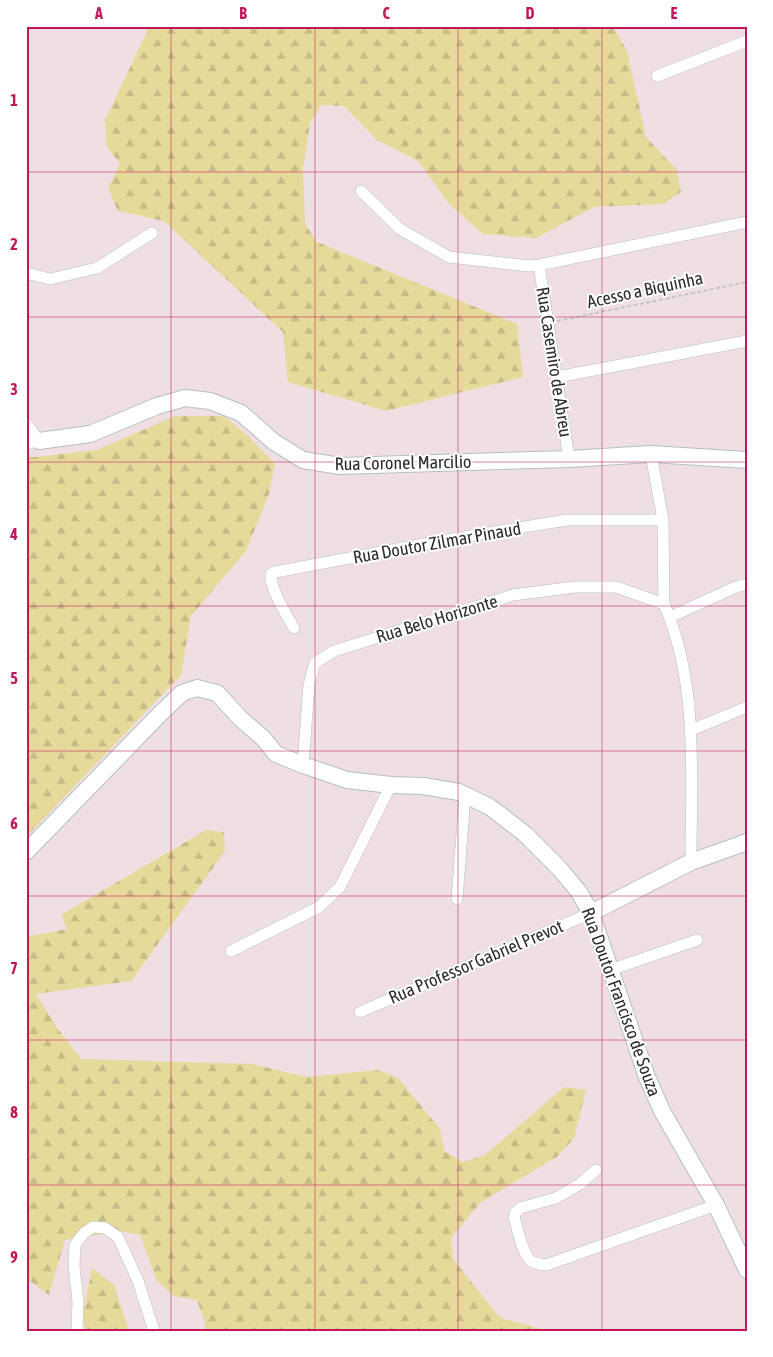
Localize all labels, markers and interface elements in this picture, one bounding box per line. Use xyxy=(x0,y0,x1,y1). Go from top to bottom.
text: A xyxy=(94,4,103,22)
text: B xyxy=(239,4,247,22)
text: C xyxy=(382,4,390,22)
text: D xyxy=(526,4,535,22)
text: E xyxy=(671,4,678,22)
text: 1 xyxy=(10,91,18,109)
text: 2 xyxy=(10,235,18,253)
street label: Acesso a Biquinha xyxy=(585,267,705,312)
street label: Rua Casemiro de Abreu xyxy=(532,285,577,438)
text: 3 xyxy=(10,380,18,398)
street label: Rua Coronel Marcilio xyxy=(334,451,472,474)
street label: Rua Doutor Zilmar Pinaud xyxy=(351,517,522,568)
text: 4 xyxy=(9,525,18,543)
street label: Rua Belo Horizonte xyxy=(374,590,500,647)
text: 5 xyxy=(10,669,18,687)
text: 6 xyxy=(10,814,18,832)
street label: Rua Doutor Francisco de Souza xyxy=(577,905,665,1099)
street label: Rua Professor Gabriel Prevot xyxy=(385,915,566,1008)
text: 7 xyxy=(10,959,18,977)
text: 8 xyxy=(10,1103,18,1121)
text: 9 xyxy=(10,1248,18,1266)

